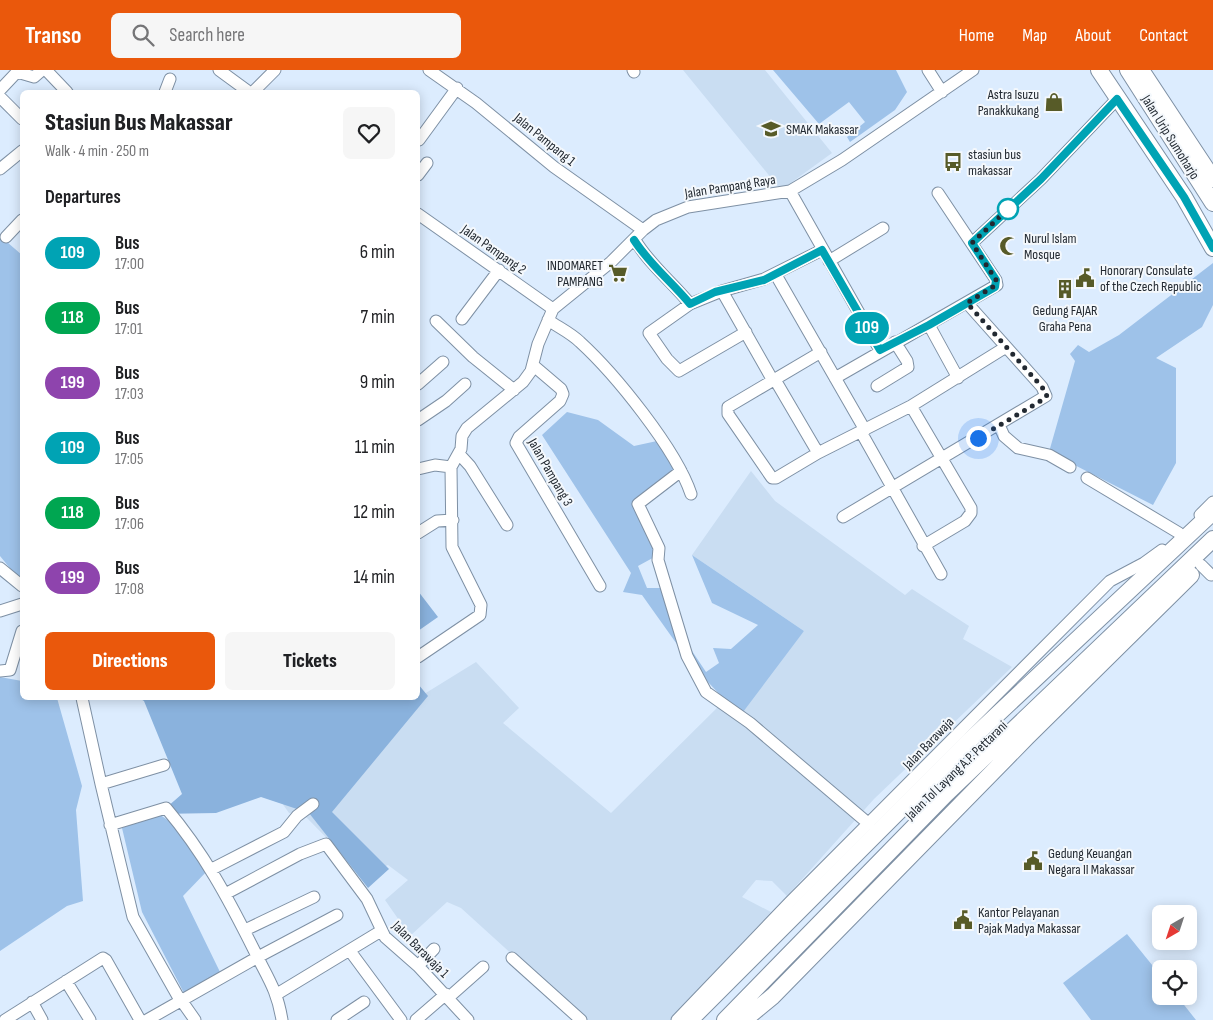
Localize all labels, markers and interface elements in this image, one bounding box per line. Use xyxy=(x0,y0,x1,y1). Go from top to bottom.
search box xyxy=(111,13,461,58)
text: Transo xyxy=(25,21,81,50)
icon: search xyxy=(129,21,157,49)
text: Search here xyxy=(169,24,245,47)
text: Home xyxy=(959,25,994,46)
text: Map xyxy=(1022,25,1047,46)
text: About xyxy=(1075,25,1111,46)
text: Contact xyxy=(1139,25,1188,46)
place label: Astra Isuzu Panakkukang xyxy=(978,86,1039,119)
shop icon: Astra Isuzu Panakkukang xyxy=(1043,91,1065,113)
street label: Jalan Urip Sumoharjo xyxy=(1137,91,1203,183)
button: heart xyxy=(343,107,395,159)
text: Stasiun Bus Makassar xyxy=(45,108,233,137)
street label: Jalan Pampang 1 xyxy=(510,109,579,169)
school or university icon: SMAK Makassar xyxy=(760,118,782,140)
place label: SMAK Makassar xyxy=(786,121,859,138)
text: Walk · 4 min · 250 m xyxy=(45,142,149,161)
place label: stasiun bus makassar xyxy=(968,146,1021,179)
bus stop icon: stasiun bus makassar xyxy=(942,151,964,173)
street label: Jalan Pampang Raya xyxy=(682,171,777,202)
text: Departures xyxy=(45,186,121,209)
unlabelled marker xyxy=(997,198,1019,220)
street label: Jalan Pampang 2 xyxy=(457,220,530,278)
place label: Nurul Islam Mosque xyxy=(1024,230,1077,263)
text: Bus xyxy=(115,232,140,255)
mosque icon: Nurul Islam Mosque xyxy=(998,235,1020,257)
text: 6 min xyxy=(360,241,395,264)
text: 109 xyxy=(60,242,85,263)
text: 17:00 xyxy=(115,255,144,274)
place label: INDOMARET PAMPANG xyxy=(547,257,603,290)
supermarket icon: INDOMARET PAMPANG xyxy=(607,262,629,284)
place label: Honorary Consulate of the Czech Republic xyxy=(1100,262,1202,295)
public building icon: Honorary Consulate of the Czech Republic xyxy=(1074,267,1096,289)
building icon: Gedung FAJAR Graha Pena xyxy=(1054,278,1076,300)
text: Bus xyxy=(115,297,140,320)
place label: Gedung FAJAR Graha Pena xyxy=(1033,302,1098,335)
text: 7 min xyxy=(361,306,395,329)
text: 118 xyxy=(61,307,84,328)
line badge: 109 xyxy=(838,312,896,344)
text: 109 xyxy=(855,317,879,338)
text: 17:01 xyxy=(115,320,143,339)
text: Bus xyxy=(115,362,140,385)
text: 9 min xyxy=(360,371,395,394)
text: 199 xyxy=(60,372,85,393)
text: 17:03 xyxy=(115,385,144,404)
your location xyxy=(966,426,991,451)
text: Bus xyxy=(115,427,140,450)
street label: Jalan Pampang 3 xyxy=(524,434,577,509)
text: 11 min xyxy=(355,436,395,459)
text: 109 xyxy=(60,437,85,458)
text: 17:05 xyxy=(115,450,143,469)
text: Bus xyxy=(115,492,140,515)
text: 12 min xyxy=(353,501,395,524)
text: 118 xyxy=(61,502,84,523)
text: 17:06 xyxy=(115,515,144,534)
text: Bus xyxy=(115,557,140,580)
text: 14 min xyxy=(354,566,395,589)
text: 199 xyxy=(60,567,85,588)
text: 17:08 xyxy=(115,580,144,599)
button: Directions xyxy=(45,632,215,690)
button: Tickets xyxy=(225,632,395,690)
street label: Jalan Barawaja xyxy=(899,714,957,774)
street label: Jalan Tol Layang A.P. Pettarani xyxy=(901,717,1011,824)
place label: Gedung Keuangan Negara II Makassar xyxy=(1048,845,1135,878)
public building icon: Gedung Keuangan Negara II Makassar xyxy=(1022,850,1044,872)
place label: Kantor Pelayanan Pajak Madya Makassar xyxy=(978,904,1081,937)
north arrow xyxy=(1152,905,1198,950)
map controls xyxy=(1152,905,1197,1005)
public building icon: Kantor Pelayanan Pajak Madya Makassar xyxy=(952,909,974,931)
street label: Jalan Barawaja 1 xyxy=(388,917,453,981)
button: locate xyxy=(1152,960,1197,1005)

